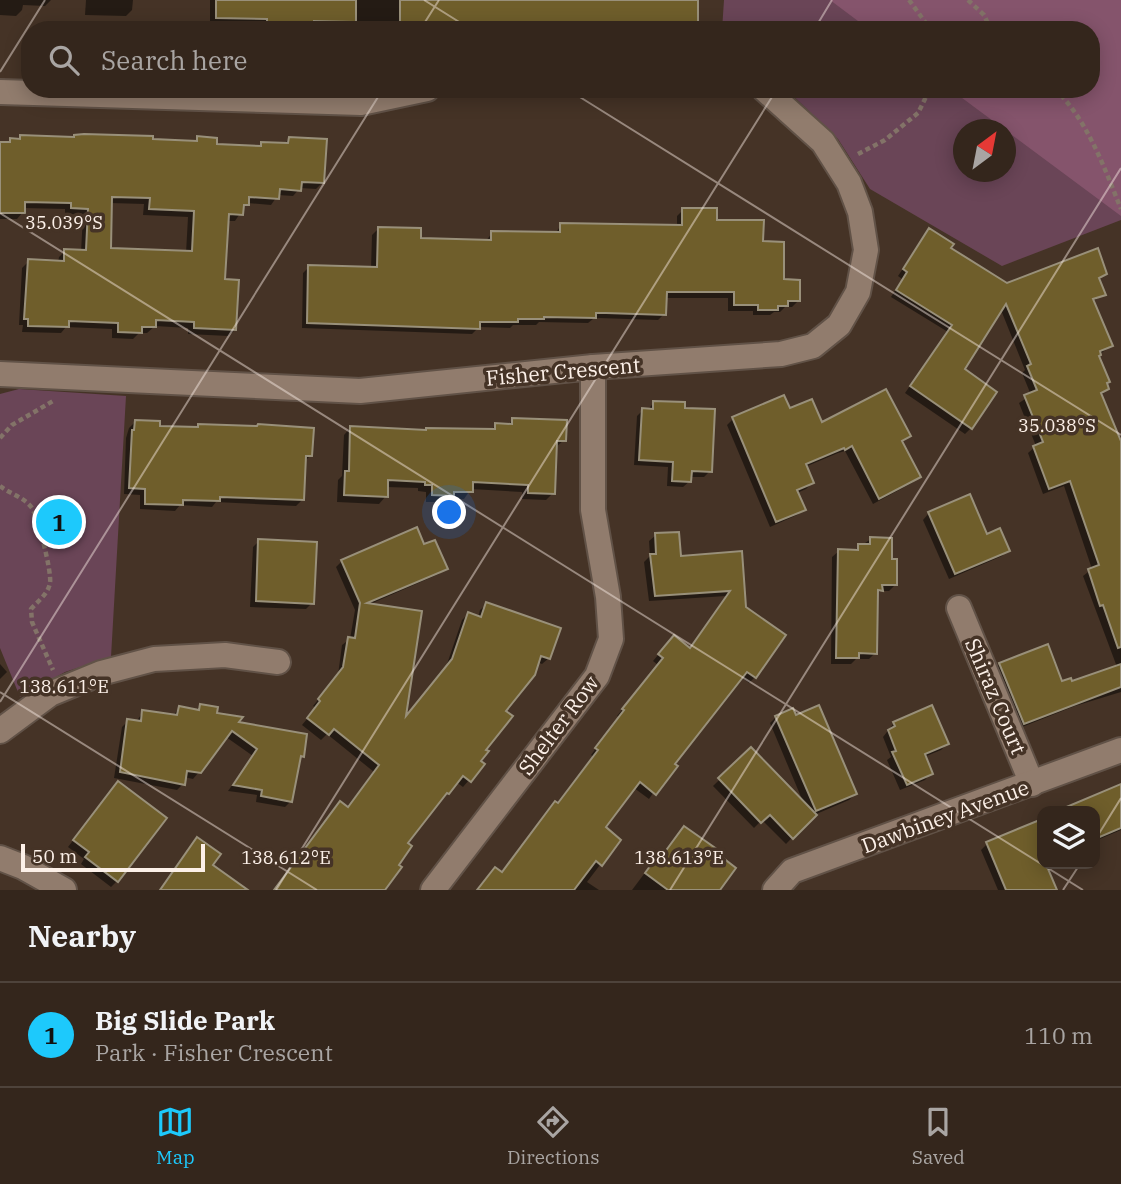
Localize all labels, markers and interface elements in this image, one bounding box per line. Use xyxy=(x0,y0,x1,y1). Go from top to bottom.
search box xyxy=(21,21,1100,98)
icon: search xyxy=(45,41,83,79)
text: Search here xyxy=(101,43,247,77)
north arrow xyxy=(953,119,1016,182)
text: 35.039°S xyxy=(25,211,103,234)
street label: Fisher Crescent xyxy=(485,350,641,392)
text: 35.038°S xyxy=(1018,414,1096,437)
your location xyxy=(432,495,466,529)
pin: 1 xyxy=(36,496,82,548)
street label: Shiraz Court xyxy=(959,634,1033,758)
street label: Shelter Row xyxy=(511,669,605,780)
text: 138.611°E xyxy=(19,675,109,698)
street label: Dawbiney Avenue xyxy=(857,773,1033,859)
map controls xyxy=(1037,806,1100,869)
button: layers xyxy=(1037,806,1100,869)
scale bar xyxy=(21,841,205,873)
text: 50 m xyxy=(32,844,77,868)
text: 138.612°E xyxy=(241,846,331,869)
text: 138.613°E xyxy=(634,846,724,869)
text: Nearby xyxy=(28,916,136,955)
text: Big Slide Park xyxy=(95,1003,275,1037)
text: 1 xyxy=(44,1020,58,1050)
text: 110 m xyxy=(1024,1020,1093,1050)
text: Park · Fisher Crescent xyxy=(95,1037,333,1067)
tab: Map xyxy=(156,1103,195,1169)
tab: Directions xyxy=(507,1103,600,1169)
tab: Saved xyxy=(912,1103,965,1169)

